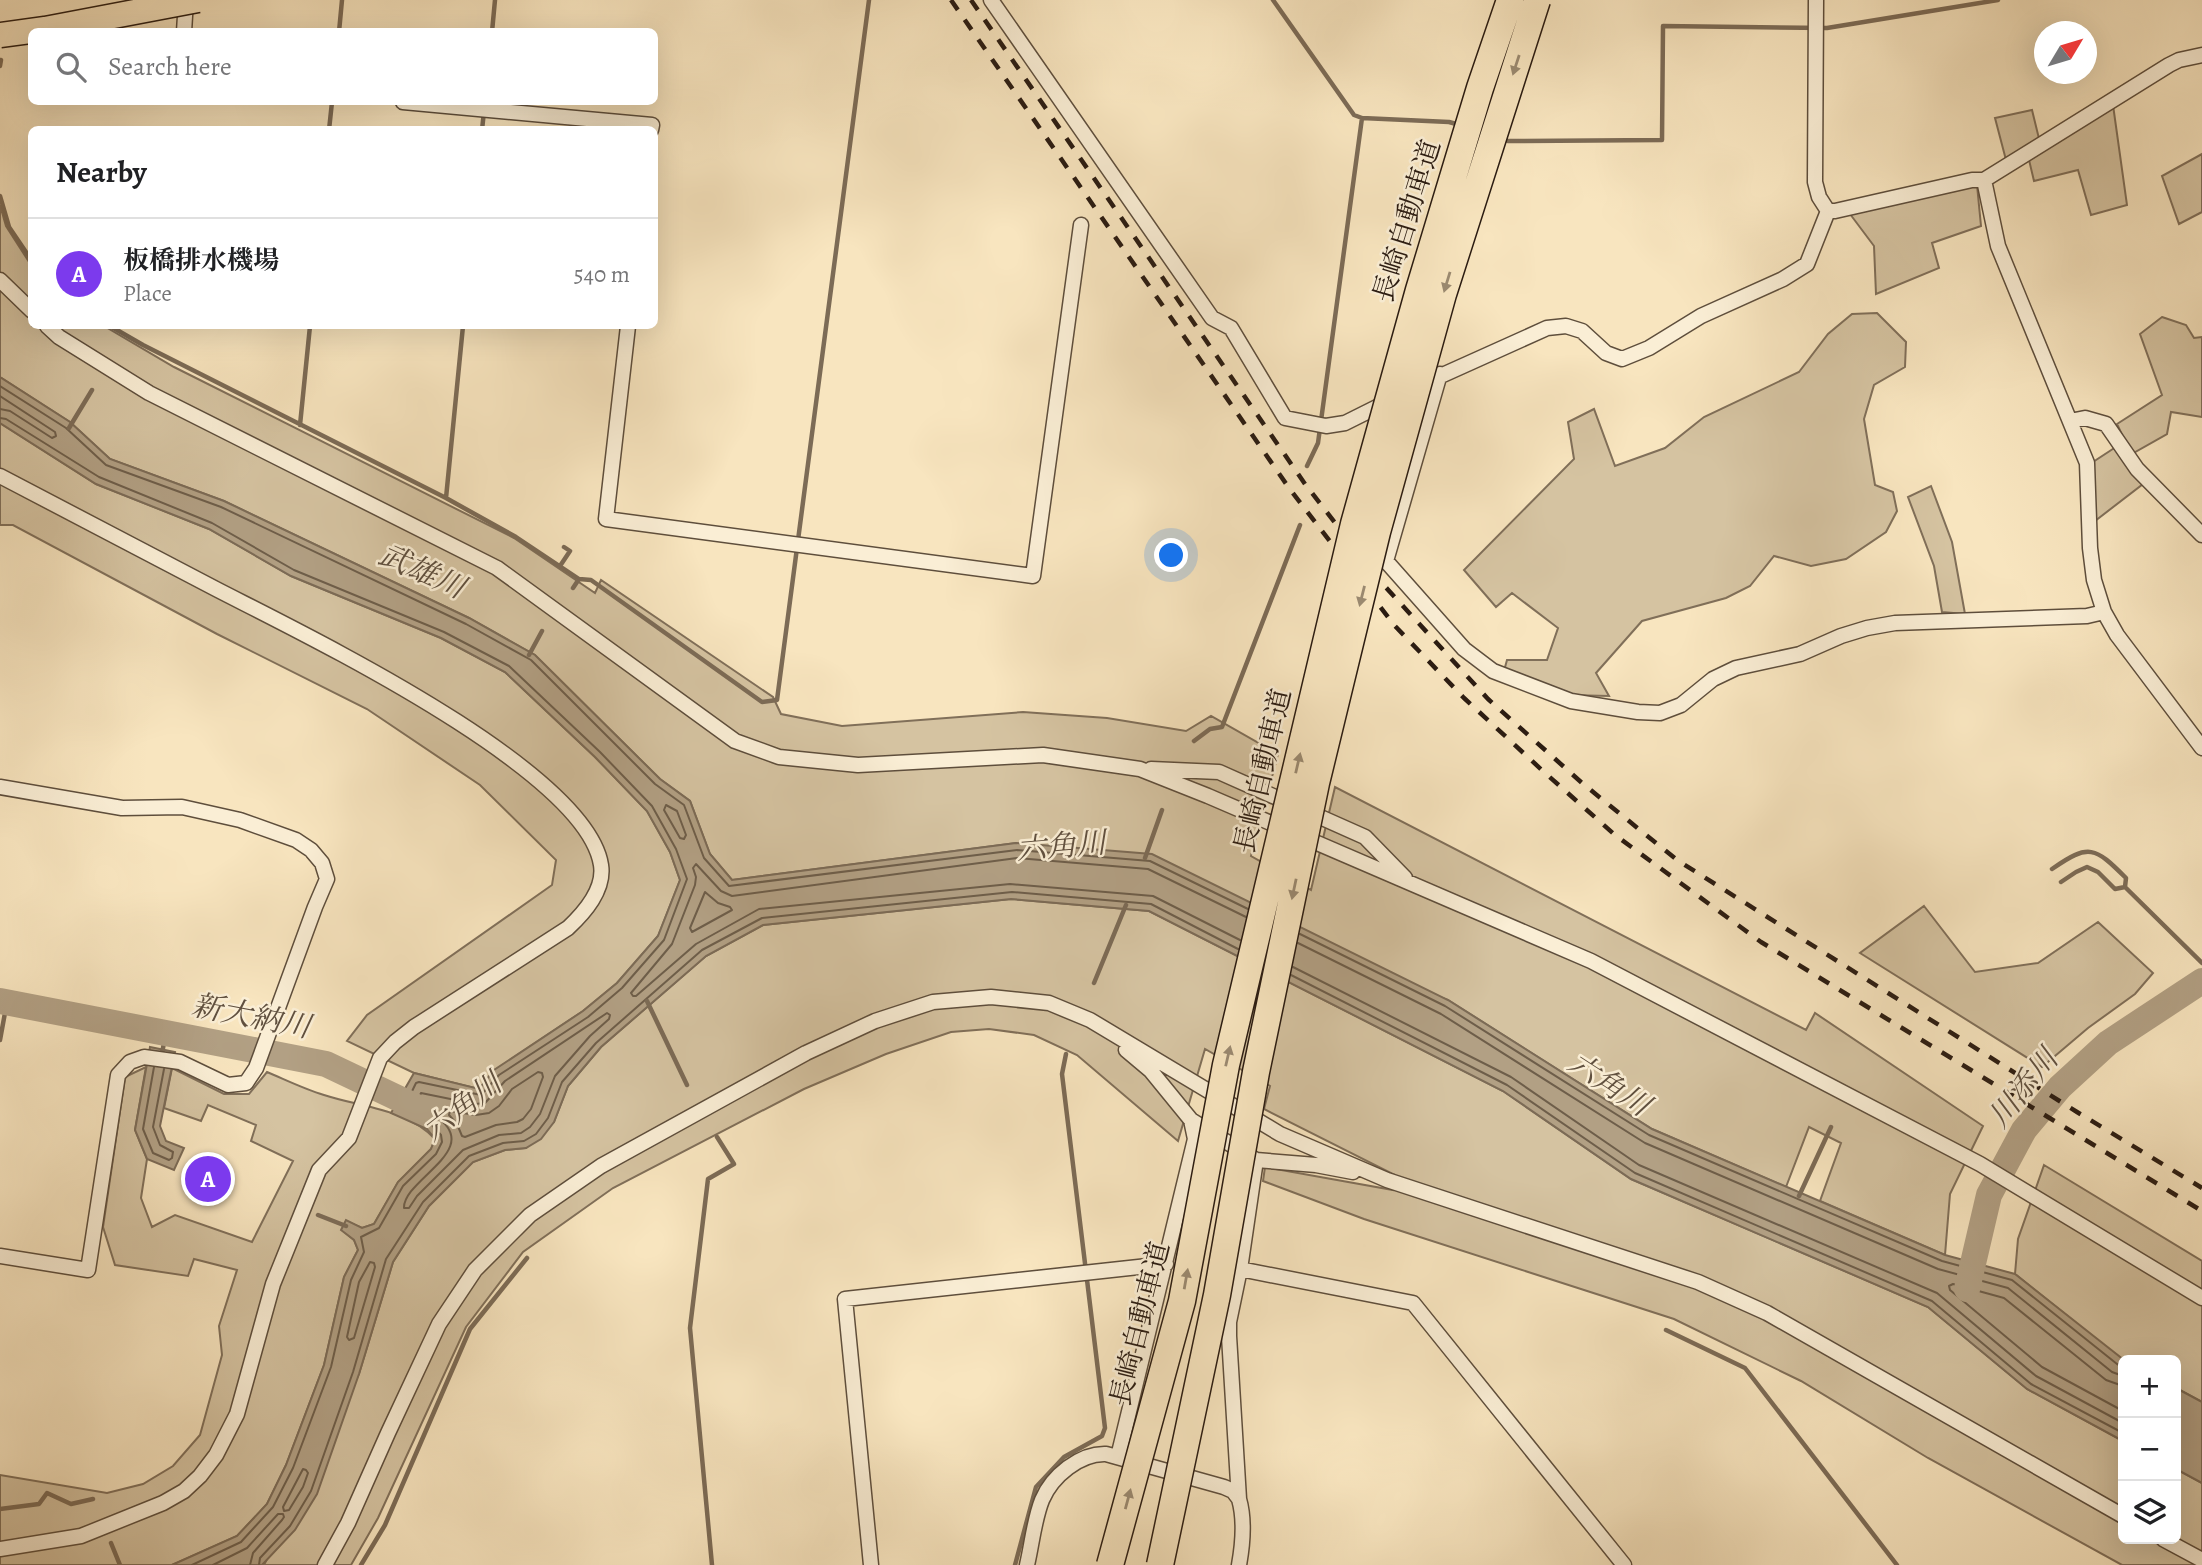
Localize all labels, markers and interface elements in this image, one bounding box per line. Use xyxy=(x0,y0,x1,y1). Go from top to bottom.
north arrow xyxy=(2034,21,2097,84)
search box xyxy=(28,28,658,105)
icon: search xyxy=(52,48,90,86)
text: Search here xyxy=(108,49,232,84)
one-way arrow xyxy=(1510,54,1520,75)
street label: 長崎自動車道 xyxy=(1364,135,1450,307)
text: Nearby xyxy=(56,152,147,192)
text: 板橋排水機場 xyxy=(123,243,279,278)
text: A xyxy=(72,259,86,290)
text: 540 m xyxy=(574,259,630,290)
one-way arrow xyxy=(1442,271,1452,292)
text: Place xyxy=(123,278,172,309)
water label: 武雄川 xyxy=(373,534,474,609)
your location xyxy=(1154,538,1188,572)
one-way arrow xyxy=(1356,585,1367,607)
street label: 長崎自動車道 xyxy=(1226,685,1300,857)
one-way arrow xyxy=(1292,752,1303,774)
water label: 六角川 xyxy=(1014,822,1111,870)
one-way arrow xyxy=(1288,878,1299,900)
water label: 新大納川 xyxy=(188,985,317,1048)
water label: 川添川 xyxy=(1979,1038,2069,1136)
water label: 六角川 xyxy=(1560,1043,1660,1127)
one-way arrow xyxy=(1223,1044,1234,1066)
water label: 六角川 xyxy=(414,1062,512,1150)
pin: A xyxy=(185,1153,231,1205)
street label: 長崎自動車道 xyxy=(1101,1238,1179,1410)
one-way arrow xyxy=(1181,1268,1192,1290)
map controls xyxy=(2118,1355,2181,1544)
button: + xyxy=(2118,1355,2181,1418)
button: − xyxy=(2118,1418,2181,1481)
button: layers xyxy=(2118,1481,2181,1544)
one-way arrow xyxy=(1123,1488,1134,1510)

